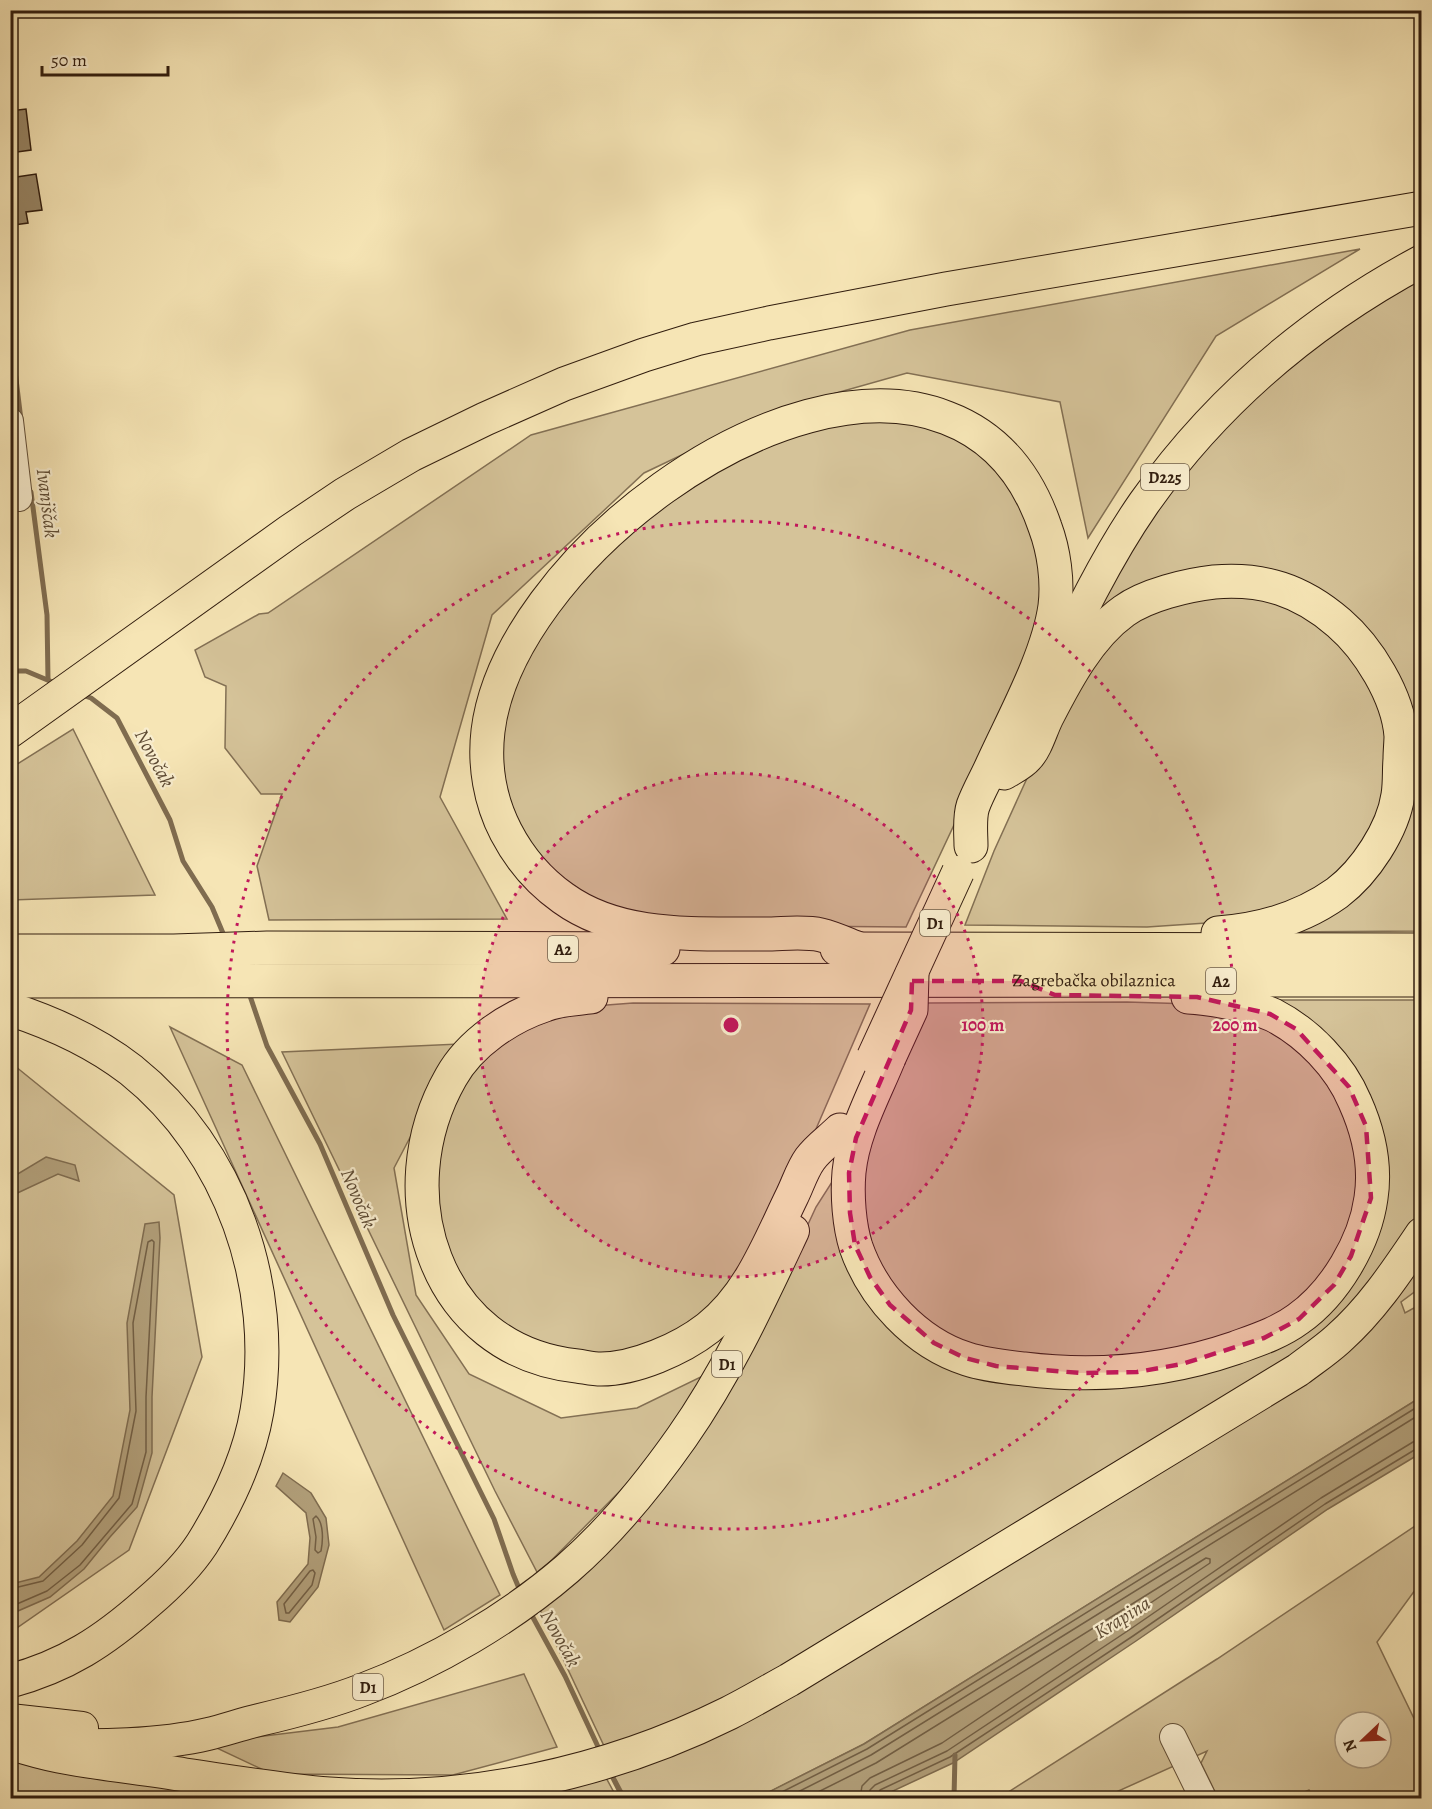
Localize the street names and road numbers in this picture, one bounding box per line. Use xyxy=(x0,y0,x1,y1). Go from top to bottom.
road number: D225 xyxy=(1141,464,1189,490)
road number: D1 xyxy=(920,910,950,936)
road number: A2 xyxy=(548,936,578,962)
street label: Zagrebačka obilaznica xyxy=(1012,968,1176,992)
road number: A2 xyxy=(1206,968,1236,994)
road number: D1 xyxy=(712,1351,742,1377)
road number: D1 xyxy=(353,1674,383,1700)

